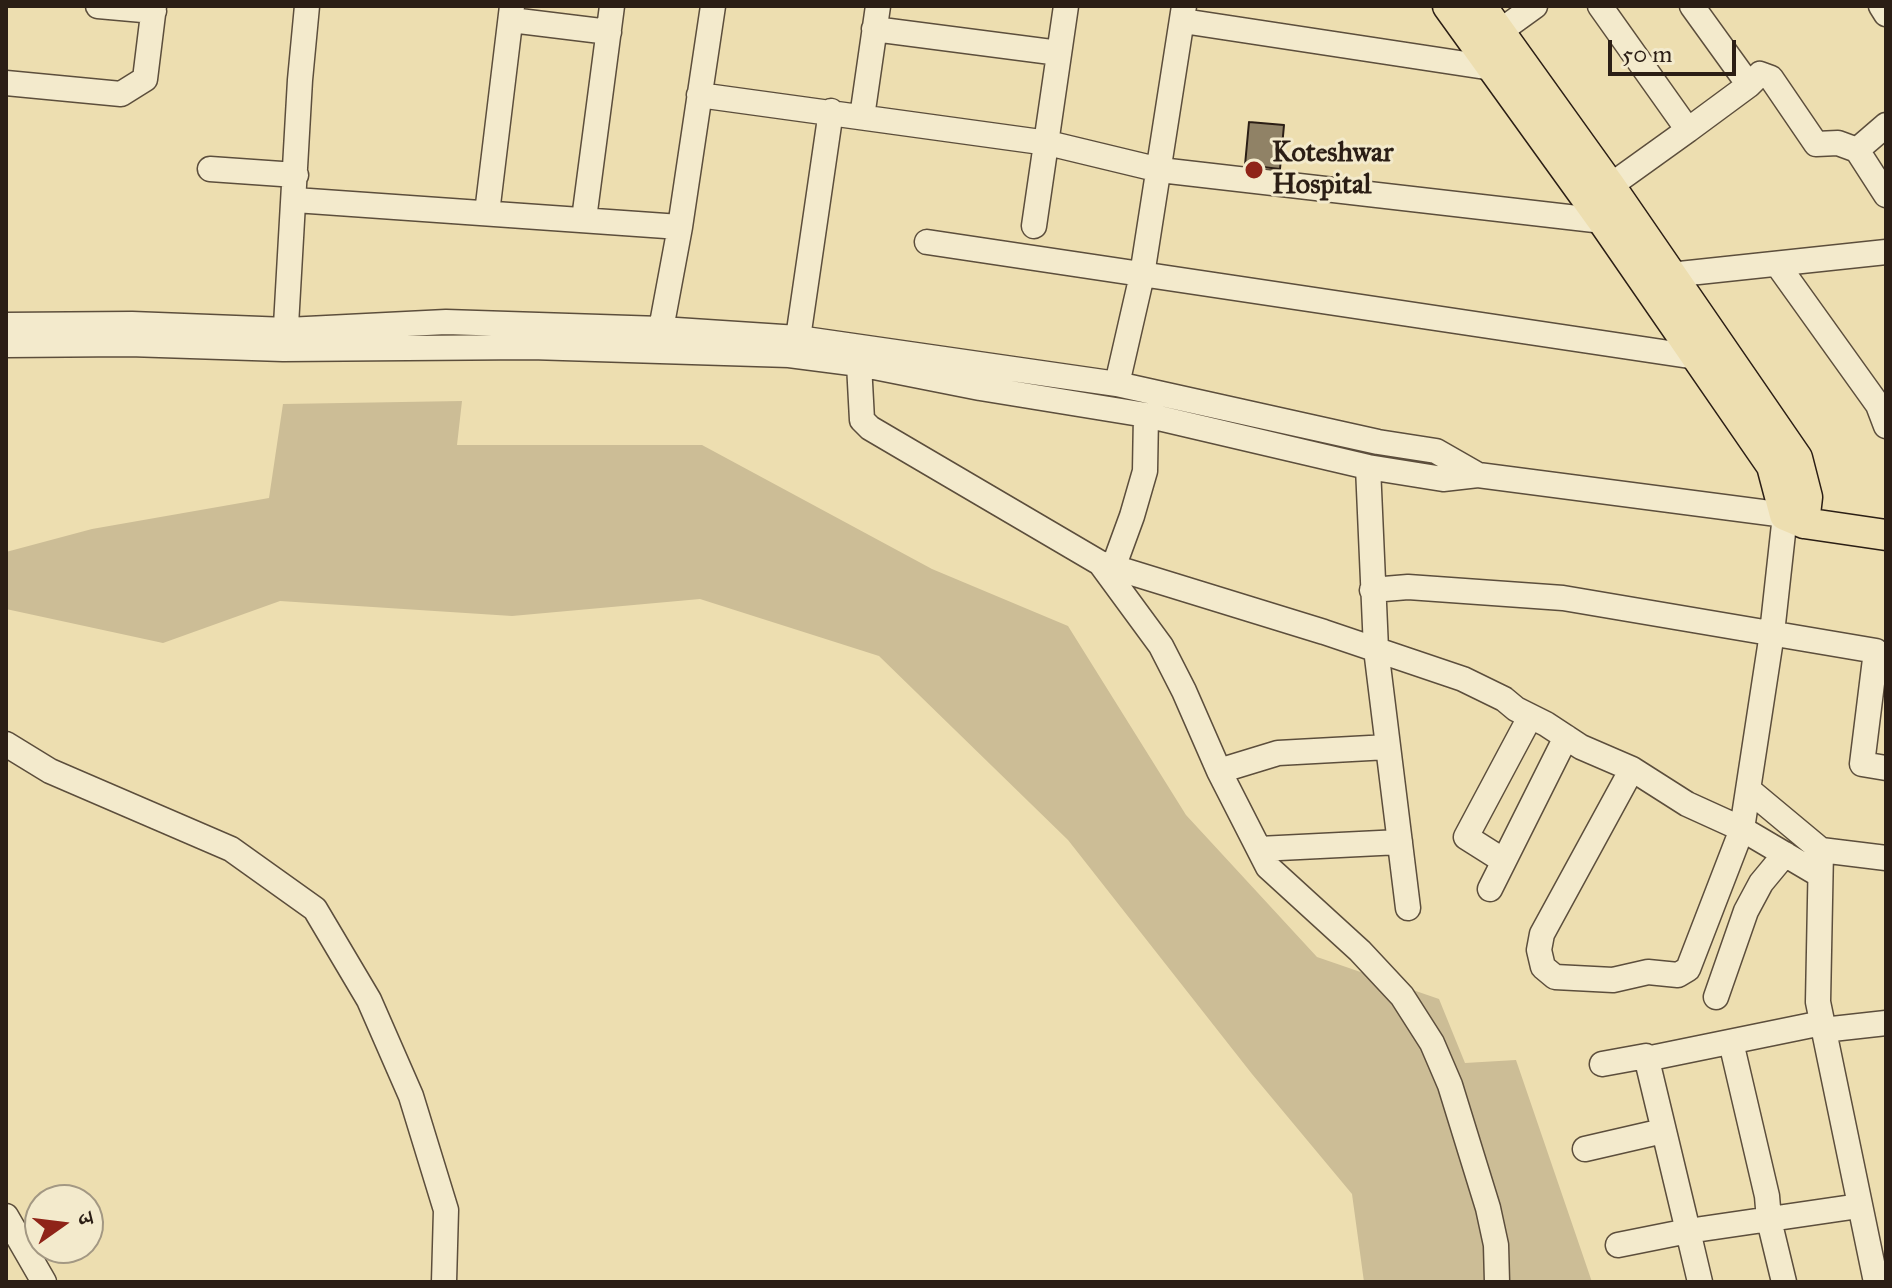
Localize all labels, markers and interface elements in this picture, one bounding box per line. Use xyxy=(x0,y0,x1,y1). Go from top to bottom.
scale bar xyxy=(1612,24,1740,74)
text: 50 m xyxy=(1622,39,1672,69)
place label: Koteshwar Hospital xyxy=(1272,137,1393,203)
marker: Koteshwar Hospital xyxy=(1243,159,1265,181)
north arrow xyxy=(24,1184,104,1264)
text: उ xyxy=(71,1210,100,1227)

